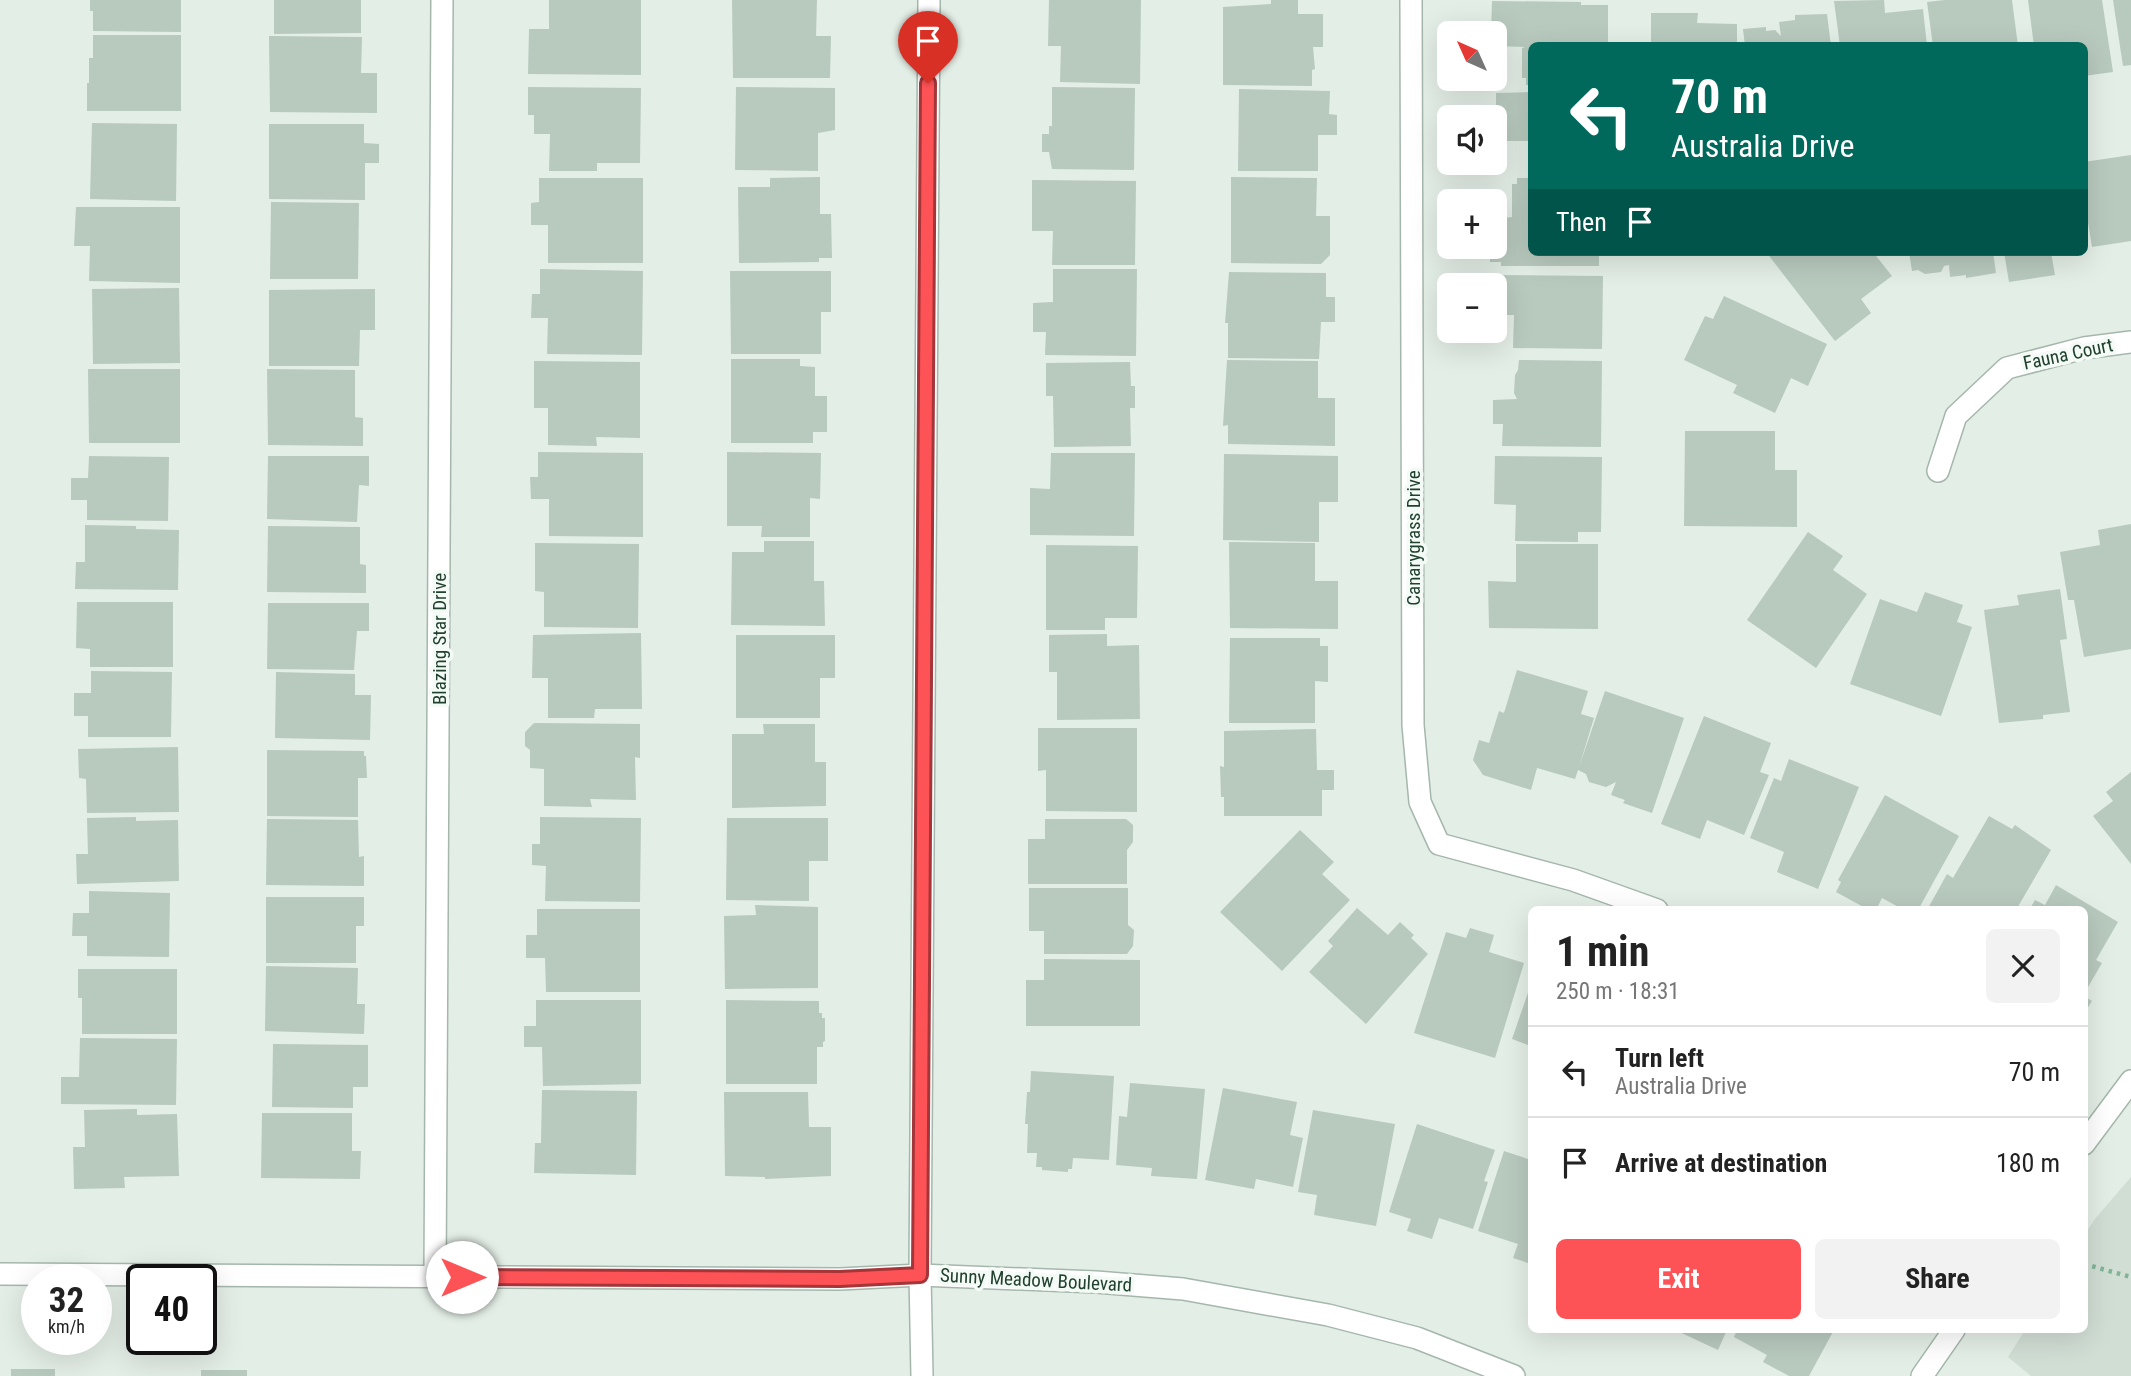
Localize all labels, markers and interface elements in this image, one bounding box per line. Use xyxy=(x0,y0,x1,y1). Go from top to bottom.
pin xyxy=(898,11,958,83)
north arrow xyxy=(1437,21,1507,91)
map controls xyxy=(1437,21,1507,343)
icon: arrive xyxy=(909,22,947,60)
text: 70 m xyxy=(1671,68,1768,125)
icon: left xyxy=(1556,70,1647,161)
button: sound xyxy=(1437,105,1507,175)
text: Australia Drive xyxy=(1671,127,1854,165)
button: + xyxy=(1437,189,1507,259)
icon: arrive xyxy=(1621,203,1659,241)
text: Then xyxy=(1556,207,1607,237)
button: − xyxy=(1437,273,1507,343)
street label: Fauna Court xyxy=(2021,333,2115,375)
street label: Canarygrass Drive xyxy=(1402,470,1425,606)
street label: Blazing Star Drive xyxy=(428,573,451,705)
text: 1 min xyxy=(1556,927,1649,976)
button: close xyxy=(1986,929,2060,1003)
text: 250 m · 18:31 xyxy=(1556,978,1680,1005)
text: Turn left xyxy=(1615,1043,1704,1073)
icon: left xyxy=(1556,1053,1594,1091)
text: 70 m xyxy=(2009,1057,2060,1087)
text: Australia Drive xyxy=(1615,1073,1747,1100)
icon: arrive xyxy=(1556,1144,1594,1182)
text: Arrive at destination xyxy=(1615,1148,1827,1178)
text: 180 m xyxy=(1996,1148,2060,1178)
button: Exit xyxy=(1556,1239,1801,1319)
button: Share xyxy=(1815,1239,2060,1319)
position arrow xyxy=(425,1240,499,1314)
street label: Sunny Meadow Boulevard xyxy=(939,1263,1133,1297)
speed limit sign: 40 xyxy=(126,1264,217,1355)
text: 32 xyxy=(49,1280,84,1321)
text: km/h xyxy=(48,1316,85,1337)

